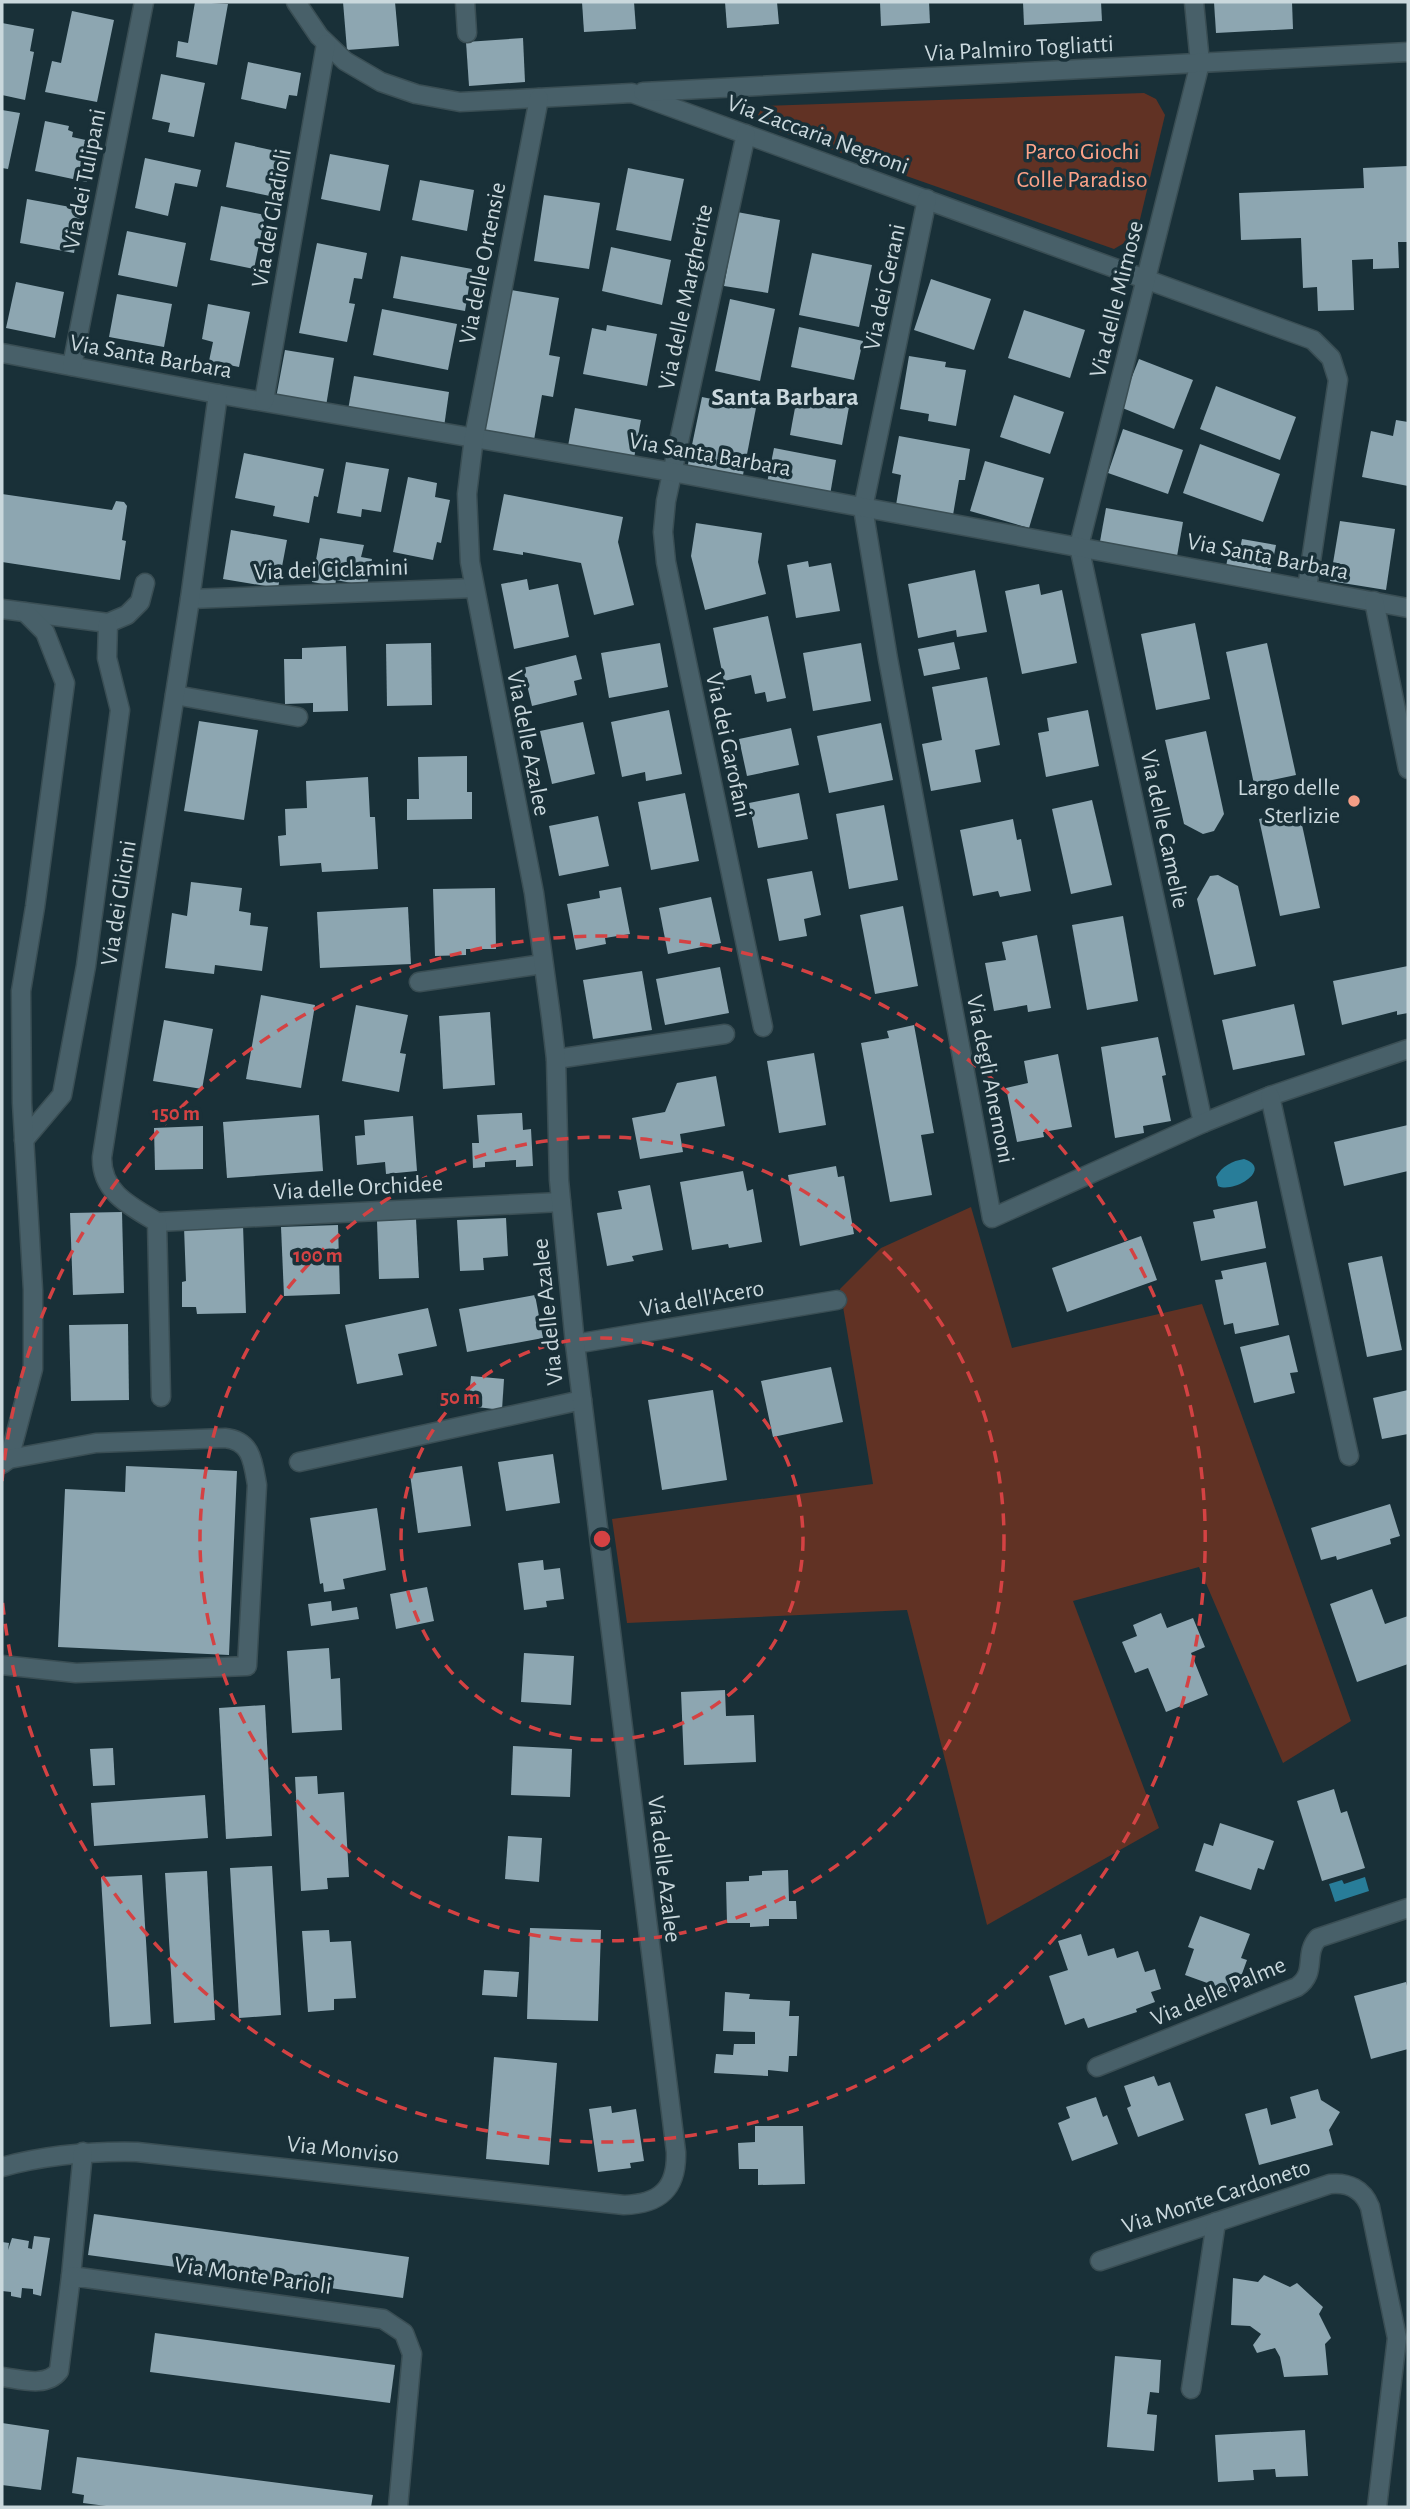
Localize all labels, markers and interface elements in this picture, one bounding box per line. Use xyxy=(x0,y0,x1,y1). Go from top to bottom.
street label: Via Palmiro Togliatti xyxy=(924,32,1114,66)
street label: Via Zaccaria Negroni xyxy=(723,91,912,179)
street label: Via dei Tulipani xyxy=(60,107,110,252)
park label: Parco Giochi Colle Paradiso xyxy=(1017,140,1147,192)
street label: Via dei Gladioli xyxy=(248,147,296,289)
street label: Via delle Ortensie xyxy=(456,180,510,346)
street label: Via delle Margherite xyxy=(655,202,717,392)
street label: Via delle Mimose xyxy=(1086,218,1148,380)
street label: Via dei Gerani xyxy=(860,222,910,353)
street label: Via Santa Barbara xyxy=(68,331,234,383)
district label: Santa Barbara xyxy=(711,384,859,410)
street label: Via Santa Barbara xyxy=(627,429,793,481)
street label: Via Santa Barbara xyxy=(1185,530,1351,584)
street label: Via dei Ciclamini xyxy=(253,555,409,585)
street label: Via delle Azalee xyxy=(502,668,554,818)
street label: Via dei Garofani xyxy=(701,670,755,820)
street label: Via delle Camelie xyxy=(1136,748,1193,911)
place label: Largo delle Sterlizie xyxy=(1238,776,1340,828)
marker: Largo delle Sterlizie xyxy=(1346,793,1362,809)
street label: Via dei Glicini xyxy=(97,839,141,968)
street label: Via degli Anemoni xyxy=(962,993,1018,1165)
text: 150 m xyxy=(152,1103,200,1124)
street label: Via delle Orchidee xyxy=(273,1172,443,1204)
street label: Via delle Azalee xyxy=(528,1237,568,1387)
text: 100 m xyxy=(293,1245,343,1266)
street label: Via dell'Acero xyxy=(638,1276,766,1322)
text: 50 m xyxy=(440,1387,480,1408)
centre of rings xyxy=(590,1527,614,1551)
street label: Via delle Azalee xyxy=(643,1794,685,1944)
street label: Via delle Palme xyxy=(1147,1953,1289,2031)
street label: Via Monviso xyxy=(285,2132,400,2168)
street label: Via Monte Cardoneto xyxy=(1119,2155,1314,2239)
street label: Via Monte Parioli xyxy=(173,2253,333,2299)

